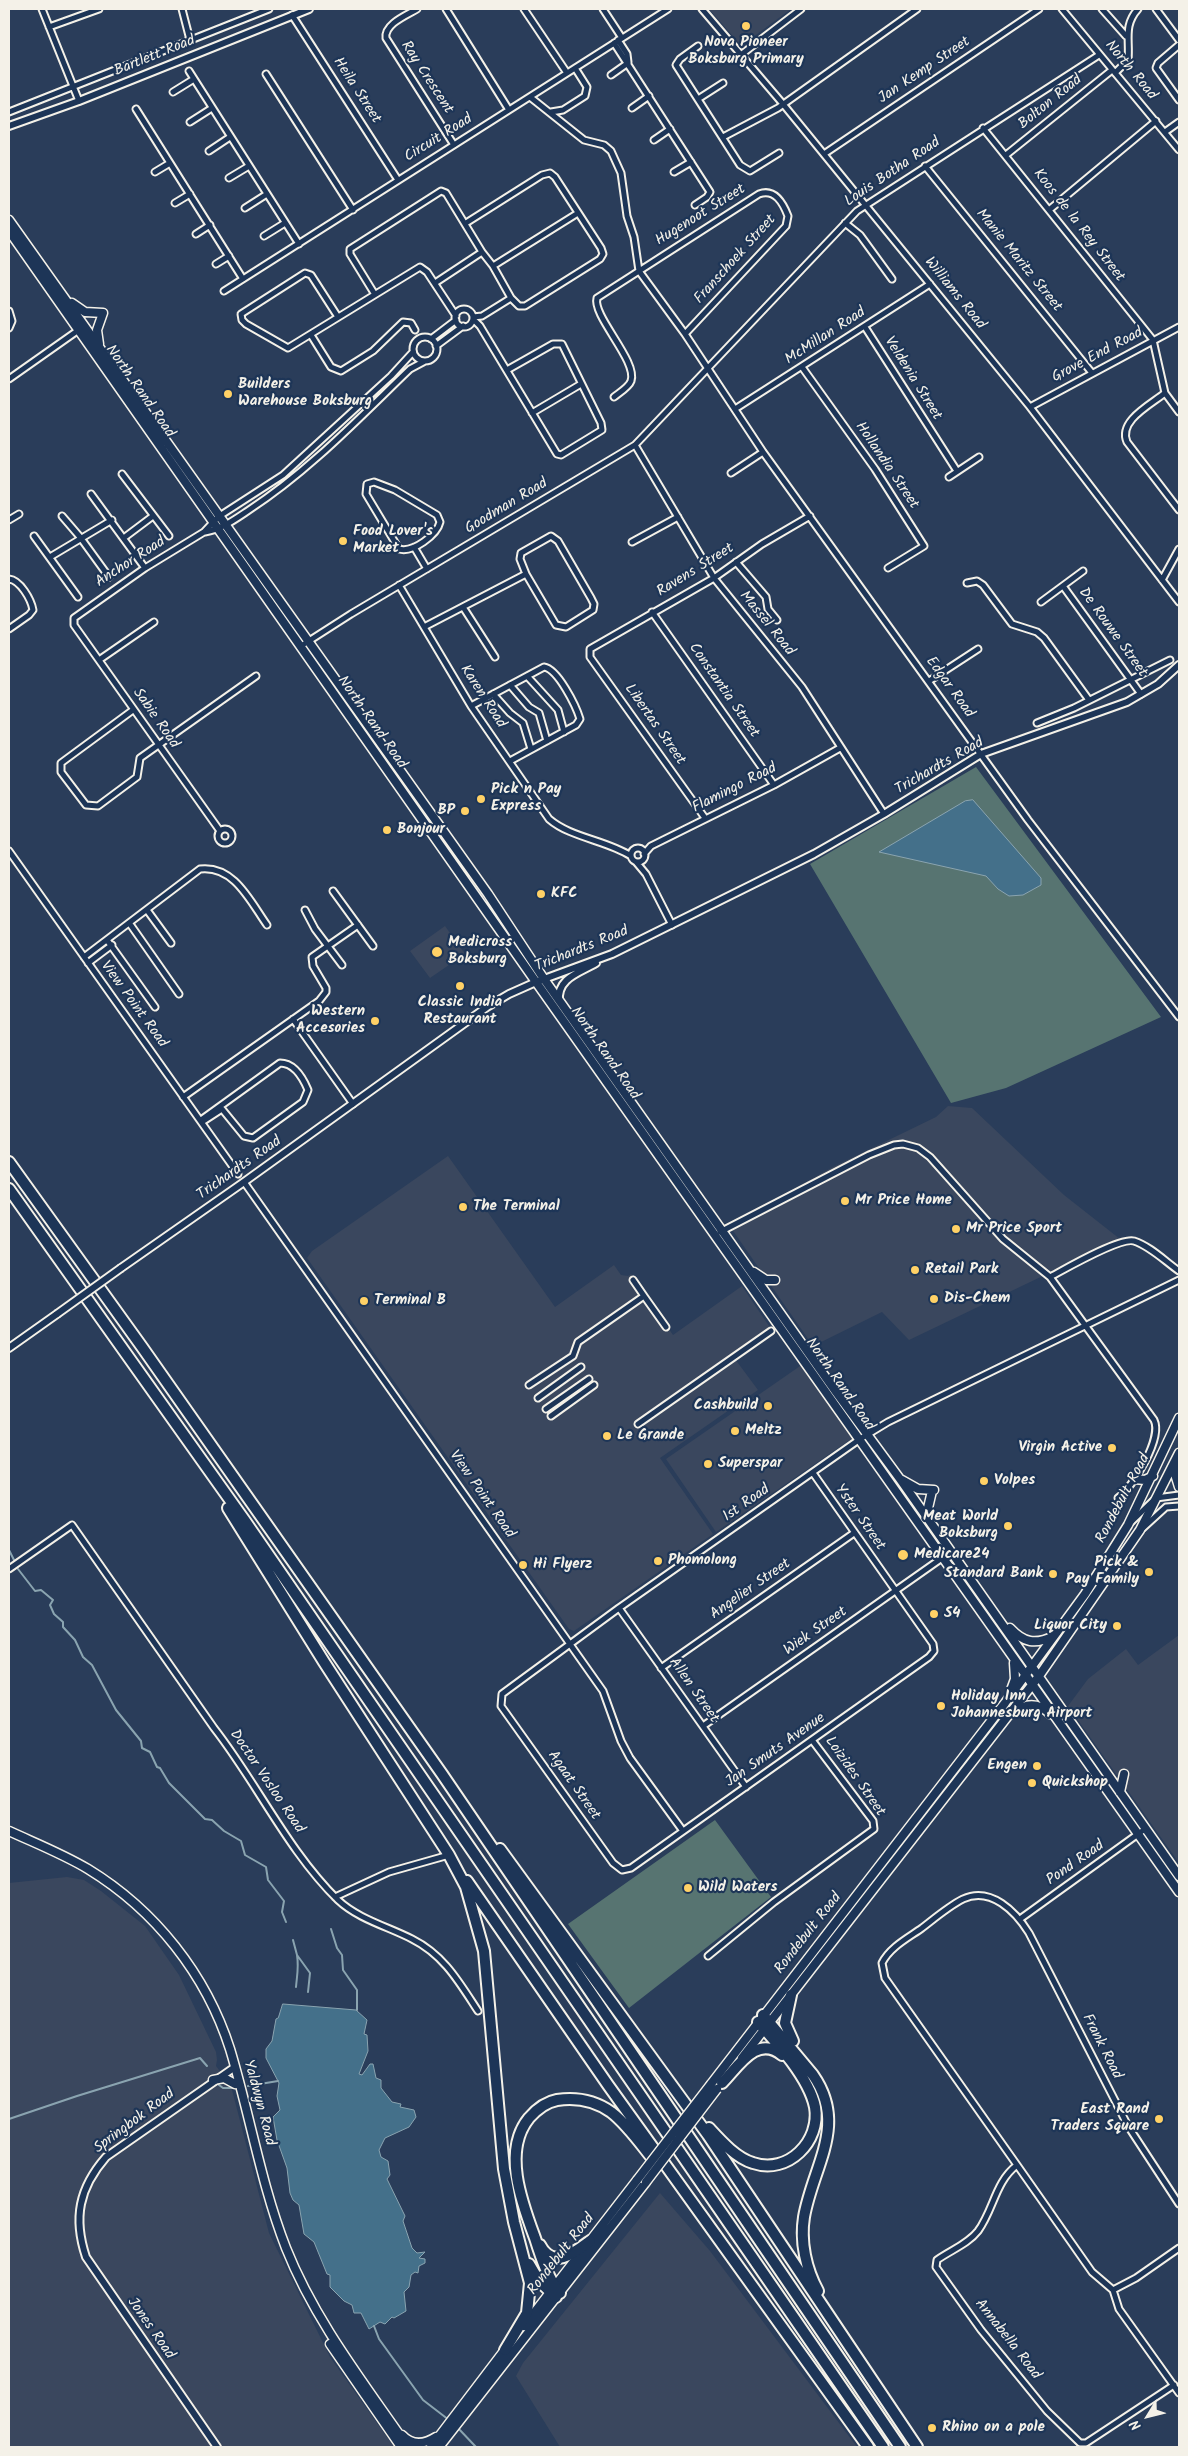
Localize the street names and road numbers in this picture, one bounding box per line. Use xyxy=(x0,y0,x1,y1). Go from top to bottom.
street label: Bartlett Road xyxy=(112,33,198,81)
street label: Jan Kemp Street xyxy=(876,34,974,108)
street label: Ray Crescent xyxy=(396,38,456,118)
street label: North Road xyxy=(1100,38,1160,104)
street label: Heila Street xyxy=(328,55,384,127)
street label: Bolton Road xyxy=(1016,72,1086,134)
street label: Circuit Road xyxy=(402,111,476,167)
street label: Louis Botha Road xyxy=(842,134,944,212)
street label: Koos de la Rey Street xyxy=(1028,166,1128,286)
street label: Hugenoot Street xyxy=(653,181,749,251)
street label: Manie Maritz Street xyxy=(971,206,1065,316)
street label: Franschoek Street xyxy=(691,212,781,308)
street label: Williams Road xyxy=(919,254,989,334)
street label: McMillan Road xyxy=(782,304,870,370)
street label: Grove End Road xyxy=(1049,324,1147,388)
street label: Veldenia Street xyxy=(879,334,945,424)
street label: North Rand Road xyxy=(100,342,178,442)
street label: Hollandia Street xyxy=(850,419,922,513)
street label: Goodman Road xyxy=(462,475,552,539)
street label: Anchor Road xyxy=(93,534,169,592)
street label: Ravens Street xyxy=(654,540,738,602)
street label: De Rouwe Street xyxy=(1074,585,1150,681)
street label: Massel Road xyxy=(734,588,798,660)
street label: Constantia Street xyxy=(684,640,762,742)
street label: Edgar Road xyxy=(921,654,977,722)
street label: Karen Road xyxy=(455,662,509,732)
street label: North Rand Road xyxy=(332,673,410,773)
street label: Libertas Street xyxy=(619,681,689,769)
street label: Sabie Road xyxy=(128,685,182,753)
street label: Trichardts Road xyxy=(893,734,987,800)
street label: Flamingo Road xyxy=(690,760,780,818)
street label: Trichardts Road xyxy=(533,923,631,977)
street label: View Point Road xyxy=(96,958,170,1052)
street label: North Rand Road xyxy=(565,1004,643,1104)
street label: Trichardts Road xyxy=(194,1133,286,1205)
street label: North Rand Road xyxy=(800,1335,878,1435)
street label: View Point Road xyxy=(444,1448,518,1542)
street label: Rondebult Road xyxy=(1093,1451,1155,1547)
street label: 1st Road xyxy=(720,1481,774,1527)
street label: Yster Street xyxy=(830,1481,888,1555)
street label: Angelier Street xyxy=(707,1556,795,1624)
street label: Wiek Street xyxy=(781,1604,851,1660)
street label: Allen Street xyxy=(664,1655,722,1727)
street label: Jan Smuts Avenue xyxy=(723,1710,829,1792)
street label: Doctor Vosloo Road xyxy=(225,1727,307,1837)
street label: Loizides Street xyxy=(820,1734,888,1820)
street label: Agaat Street xyxy=(543,1748,603,1824)
street label: Pond Road xyxy=(1044,1838,1108,1890)
street label: Rondebult Road xyxy=(772,1890,846,1978)
street label: Frank Road xyxy=(1077,2011,1125,2083)
street label: Yaldwyn Road xyxy=(238,2058,278,2148)
street label: Springbok Road xyxy=(91,2086,179,2158)
street label: Rondebult Road xyxy=(525,2211,599,2299)
street label: Jones Road xyxy=(122,2295,178,2363)
street label: Annabella Road xyxy=(970,2296,1044,2384)

